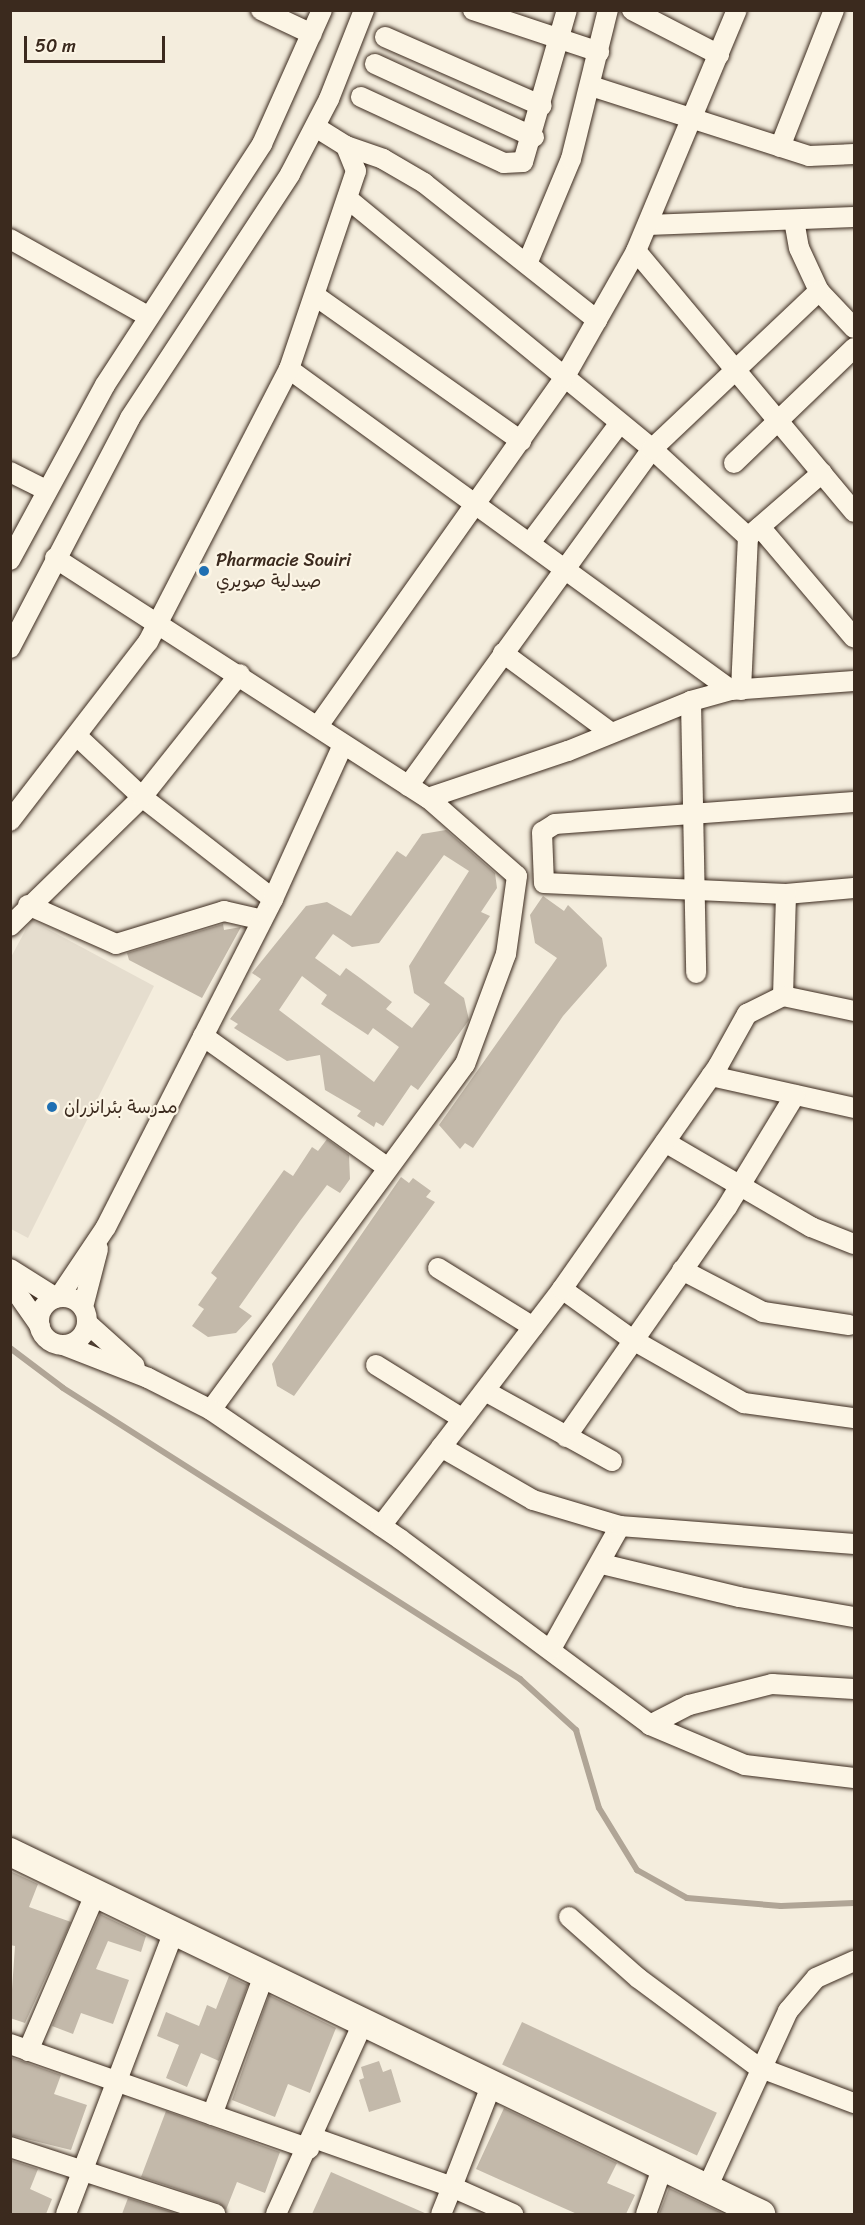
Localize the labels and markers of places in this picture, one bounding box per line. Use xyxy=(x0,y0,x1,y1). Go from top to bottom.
place label: Pharmacie Souiri صيدلية صويري xyxy=(216,550,351,592)
marker: Pharmacie Souiri صيدلية صويري xyxy=(197,564,211,578)
place label: مدرسة بئرانزران xyxy=(64,1096,178,1118)
marker: مدرسة بئرانزران xyxy=(45,1100,59,1114)

